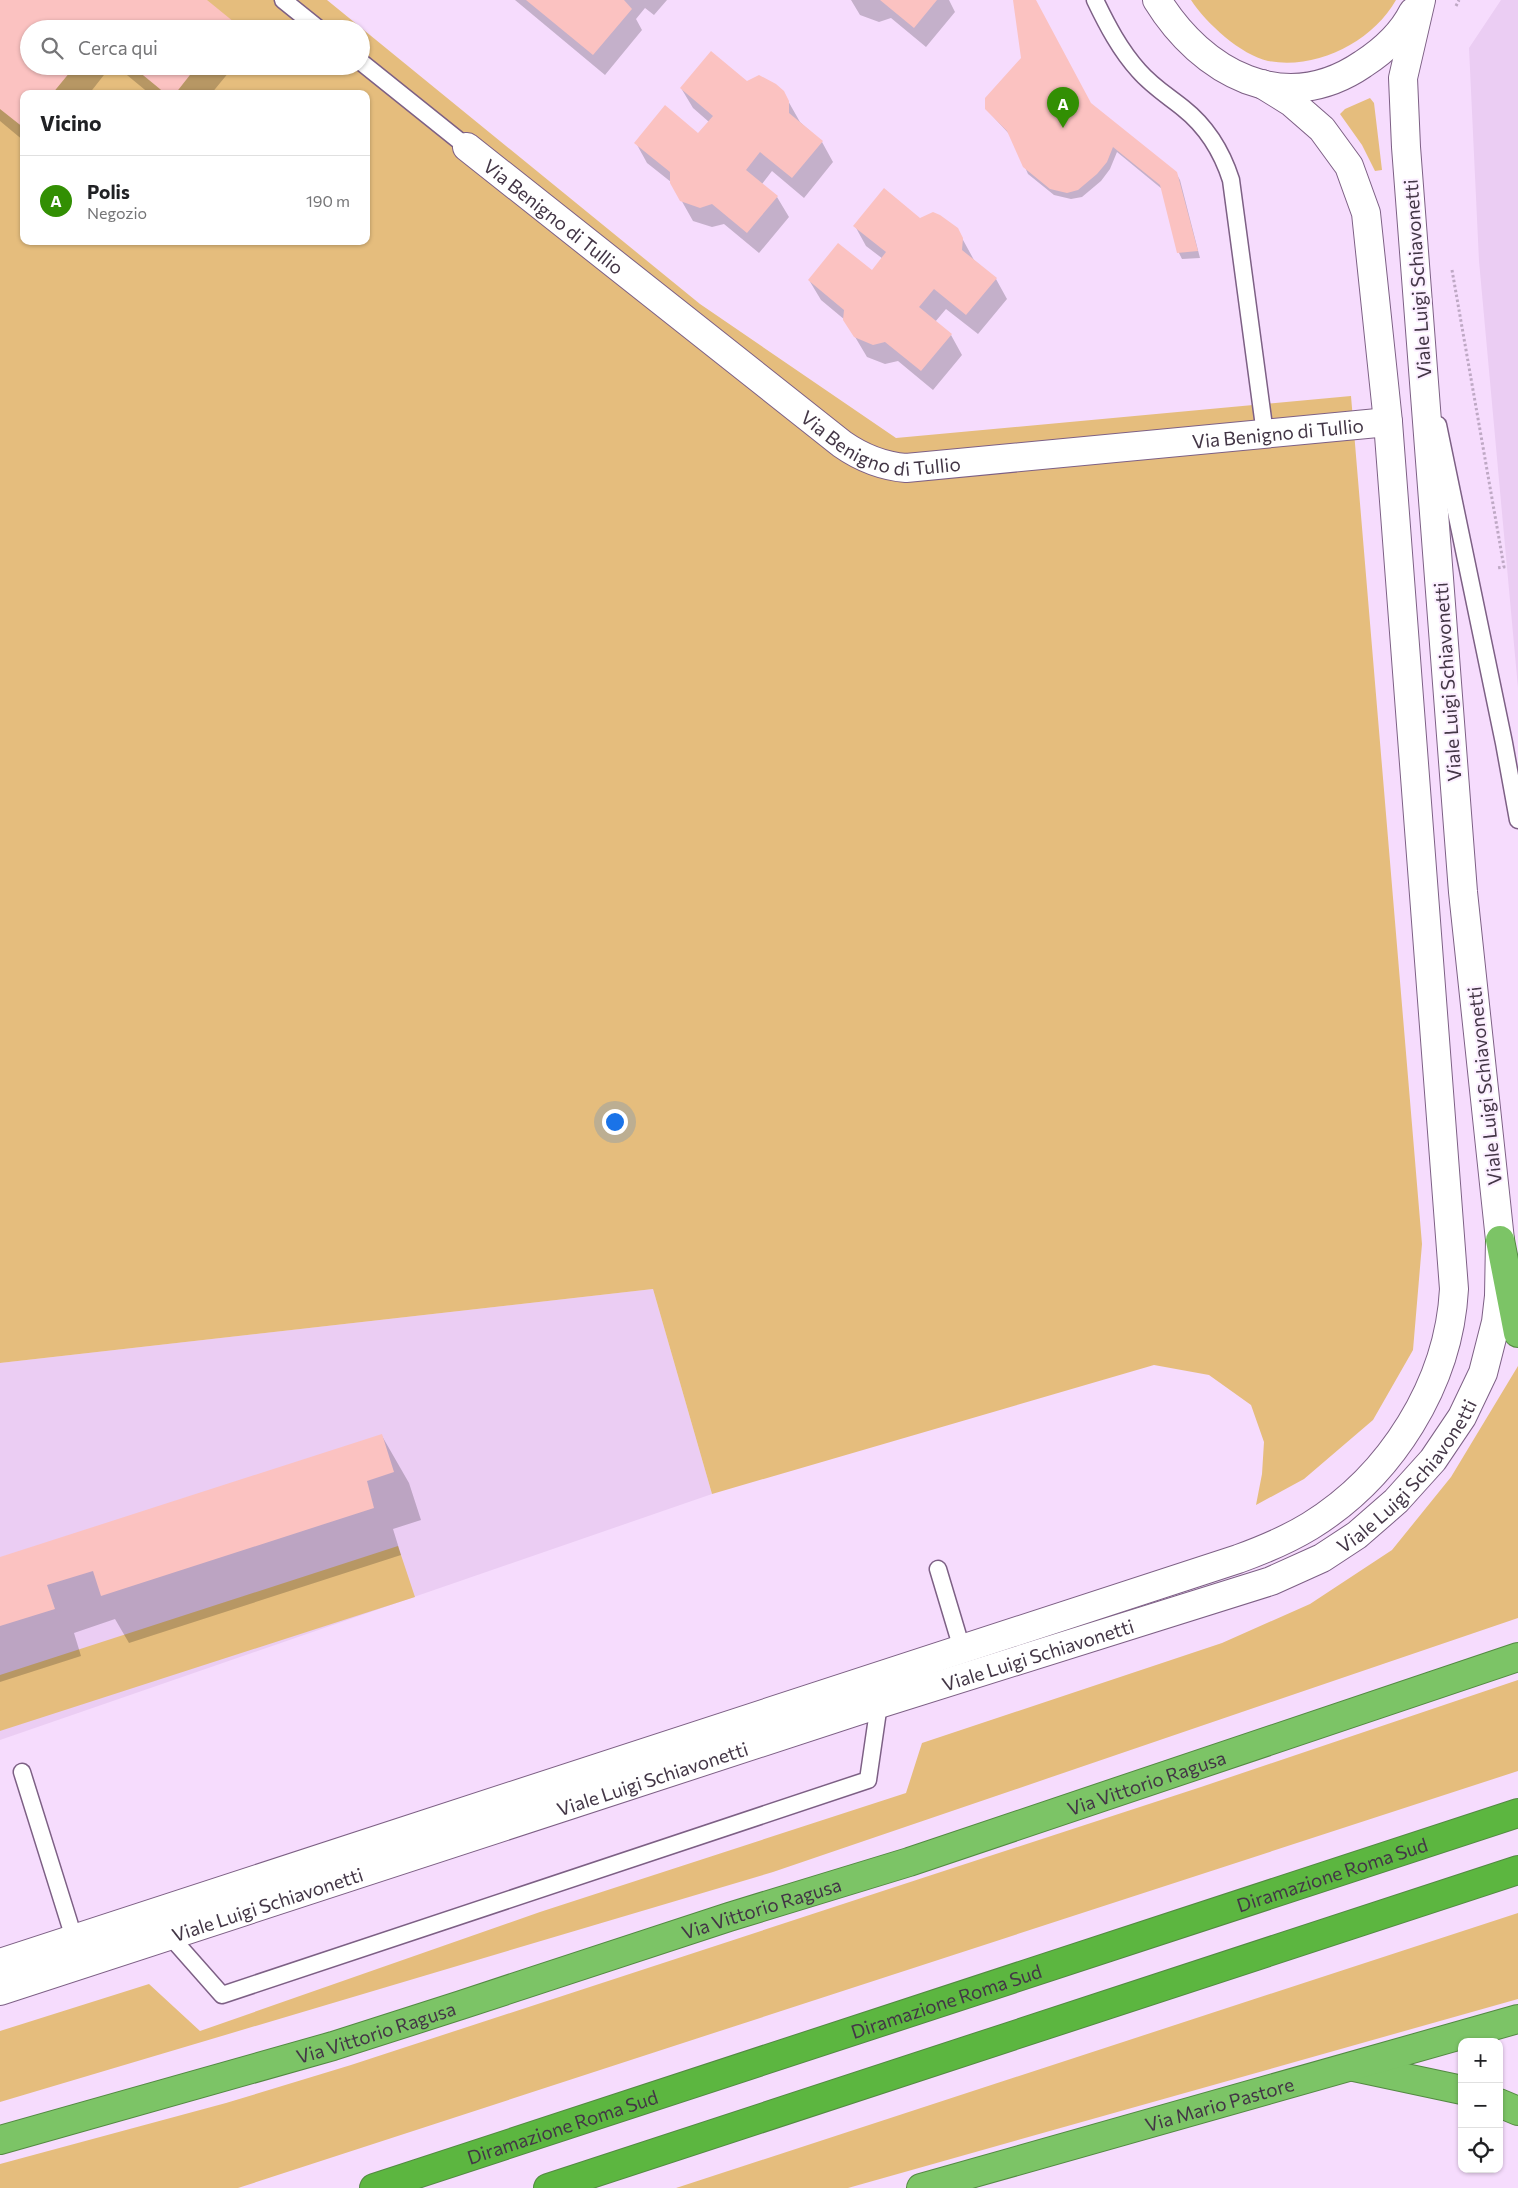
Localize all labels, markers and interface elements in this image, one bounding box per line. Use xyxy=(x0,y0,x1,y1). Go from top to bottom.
search box xyxy=(20,20,370,75)
icon: search xyxy=(38,34,66,62)
text: Cerca qui xyxy=(78,36,158,59)
pin: A xyxy=(1047,87,1079,128)
text: Vicino xyxy=(40,110,101,135)
street label: Via Benigno di Tullio xyxy=(479,153,629,278)
street label: Viale Luigi Schiavonetti xyxy=(1399,179,1435,379)
text: Polis xyxy=(87,180,130,203)
text: A xyxy=(50,191,62,210)
text: 190 m xyxy=(306,191,350,210)
text: Negozio xyxy=(87,203,147,222)
street label: Via Benigno di Tullio xyxy=(797,405,962,480)
street label: Via Benigno di Tullio xyxy=(1191,413,1365,452)
street label: Viale Luigi Schiavonetti xyxy=(1429,582,1465,782)
street label: Viale Luigi Schiavonetti xyxy=(1462,986,1506,1186)
your location xyxy=(602,1109,628,1135)
street label: Viale Luigi Schiavonetti xyxy=(1332,1395,1480,1557)
street label: Viale Luigi Schiavonetti xyxy=(939,1613,1136,1695)
street label: Viale Luigi Schiavonetti xyxy=(554,1736,751,1820)
street label: Via Vittorio Ragusa xyxy=(1064,1745,1228,1820)
street label: Diramazione Roma Sud xyxy=(1234,1832,1430,1916)
street label: Viale Luigi Schiavonetti xyxy=(169,1862,366,1946)
street label: Via Vittorio Ragusa xyxy=(678,1872,844,1943)
street label: Diramazione Roma Sud xyxy=(848,1958,1044,2042)
street label: Via Vittorio Ragusa xyxy=(293,1996,458,2067)
map controls xyxy=(1458,2038,1503,2173)
button: + xyxy=(1458,2038,1503,2083)
street label: Via Mario Pastore xyxy=(1142,2072,1296,2136)
button: − xyxy=(1458,2083,1503,2128)
street label: Diramazione Roma Sud xyxy=(464,2084,660,2168)
button: locate xyxy=(1458,2128,1503,2173)

